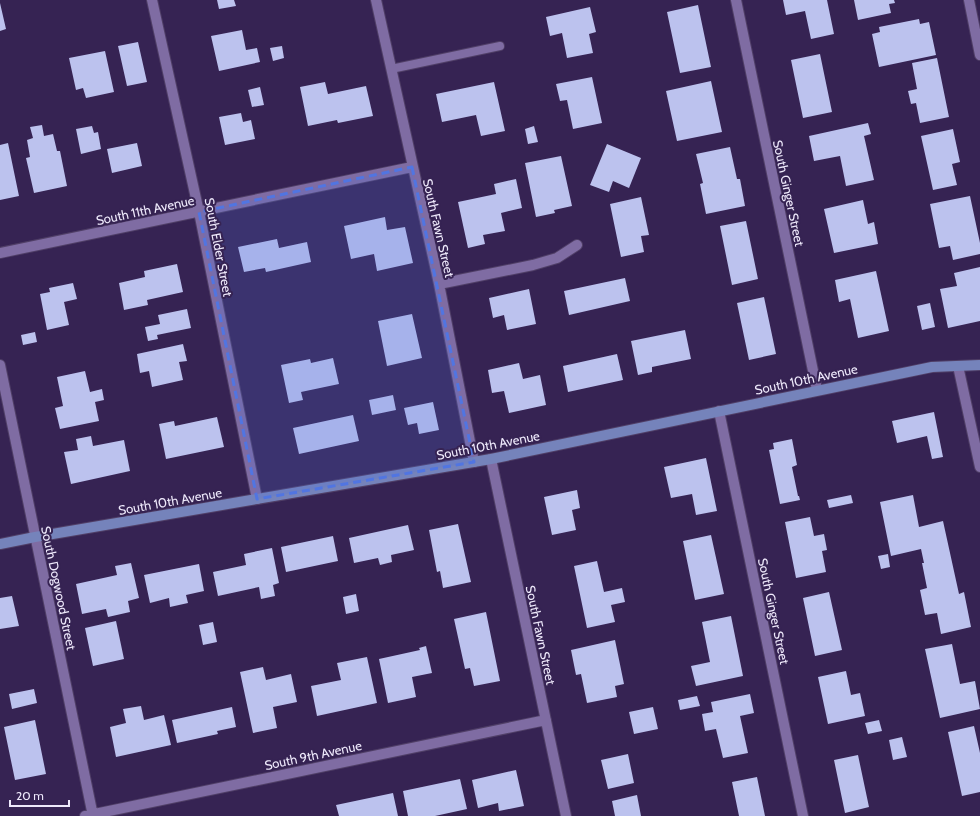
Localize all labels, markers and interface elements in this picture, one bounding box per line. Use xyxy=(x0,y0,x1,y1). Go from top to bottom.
street label: South Ginger Street xyxy=(770,138,808,248)
street label: South Fawn Street xyxy=(420,177,458,280)
street label: South 11th Avenue xyxy=(94,192,196,228)
street label: South Elder Street xyxy=(202,196,237,298)
street label: South 10th Avenue xyxy=(753,360,859,398)
street label: South 10th Avenue xyxy=(435,427,541,463)
street label: South 10th Avenue xyxy=(117,484,223,518)
street label: South Dogwood Street xyxy=(38,525,80,652)
street label: South Ginger Street xyxy=(755,556,793,666)
street label: South Fawn Street xyxy=(523,584,559,687)
street label: South 9th Avenue xyxy=(263,737,363,773)
scale bar xyxy=(10,782,69,808)
text: 20 m xyxy=(16,788,44,803)

